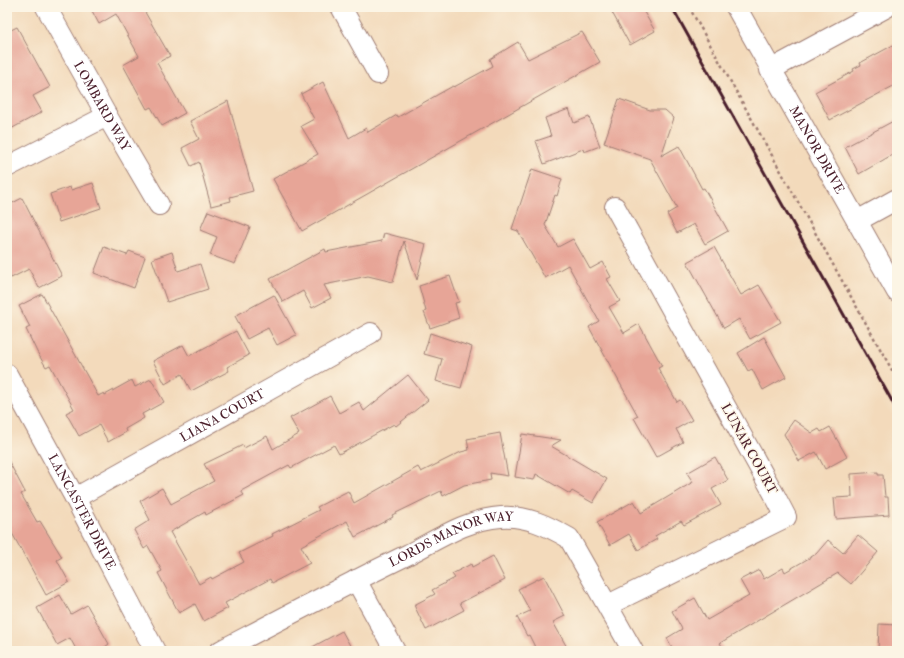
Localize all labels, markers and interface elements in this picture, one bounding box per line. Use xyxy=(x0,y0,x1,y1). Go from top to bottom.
street label: LOMBARD WAY xyxy=(70,58,134,155)
street label: MANOR DRIVE xyxy=(785,103,848,197)
street label: LIANA COURT xyxy=(177,385,268,446)
street label: LUNAR COURT xyxy=(717,401,781,498)
street label: LANCASTER DRIVE xyxy=(44,451,119,573)
street label: LORDS MANOR WAY xyxy=(386,509,515,571)

